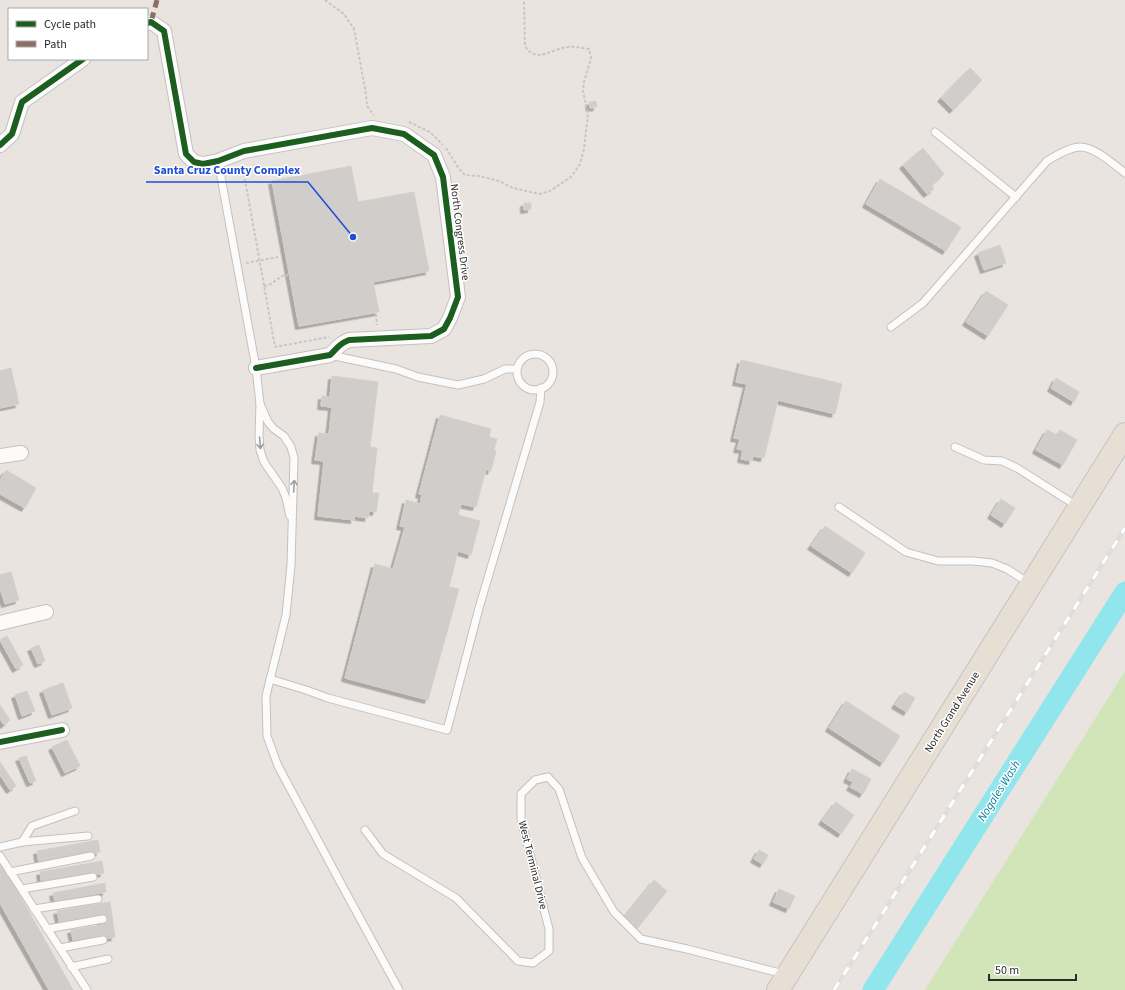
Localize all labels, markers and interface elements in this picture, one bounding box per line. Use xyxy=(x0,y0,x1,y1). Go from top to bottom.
legend xyxy=(8,8,148,60)
text: Cycle path xyxy=(44,16,96,33)
text: Path xyxy=(44,36,67,53)
callout: Santa Cruz County Complex xyxy=(146,158,308,182)
text: Santa Cruz County Complex xyxy=(154,162,300,179)
street label: North Congress Drive xyxy=(447,183,473,282)
one-way arrow xyxy=(256,436,263,449)
one-way arrow xyxy=(290,480,298,493)
street label: North Grand Avenue xyxy=(921,668,983,755)
water label: Nogales Wash xyxy=(974,757,1024,825)
street label: West Terminal Drive xyxy=(515,819,551,912)
scale bar xyxy=(989,956,1076,982)
text: 50 m xyxy=(995,962,1019,979)

